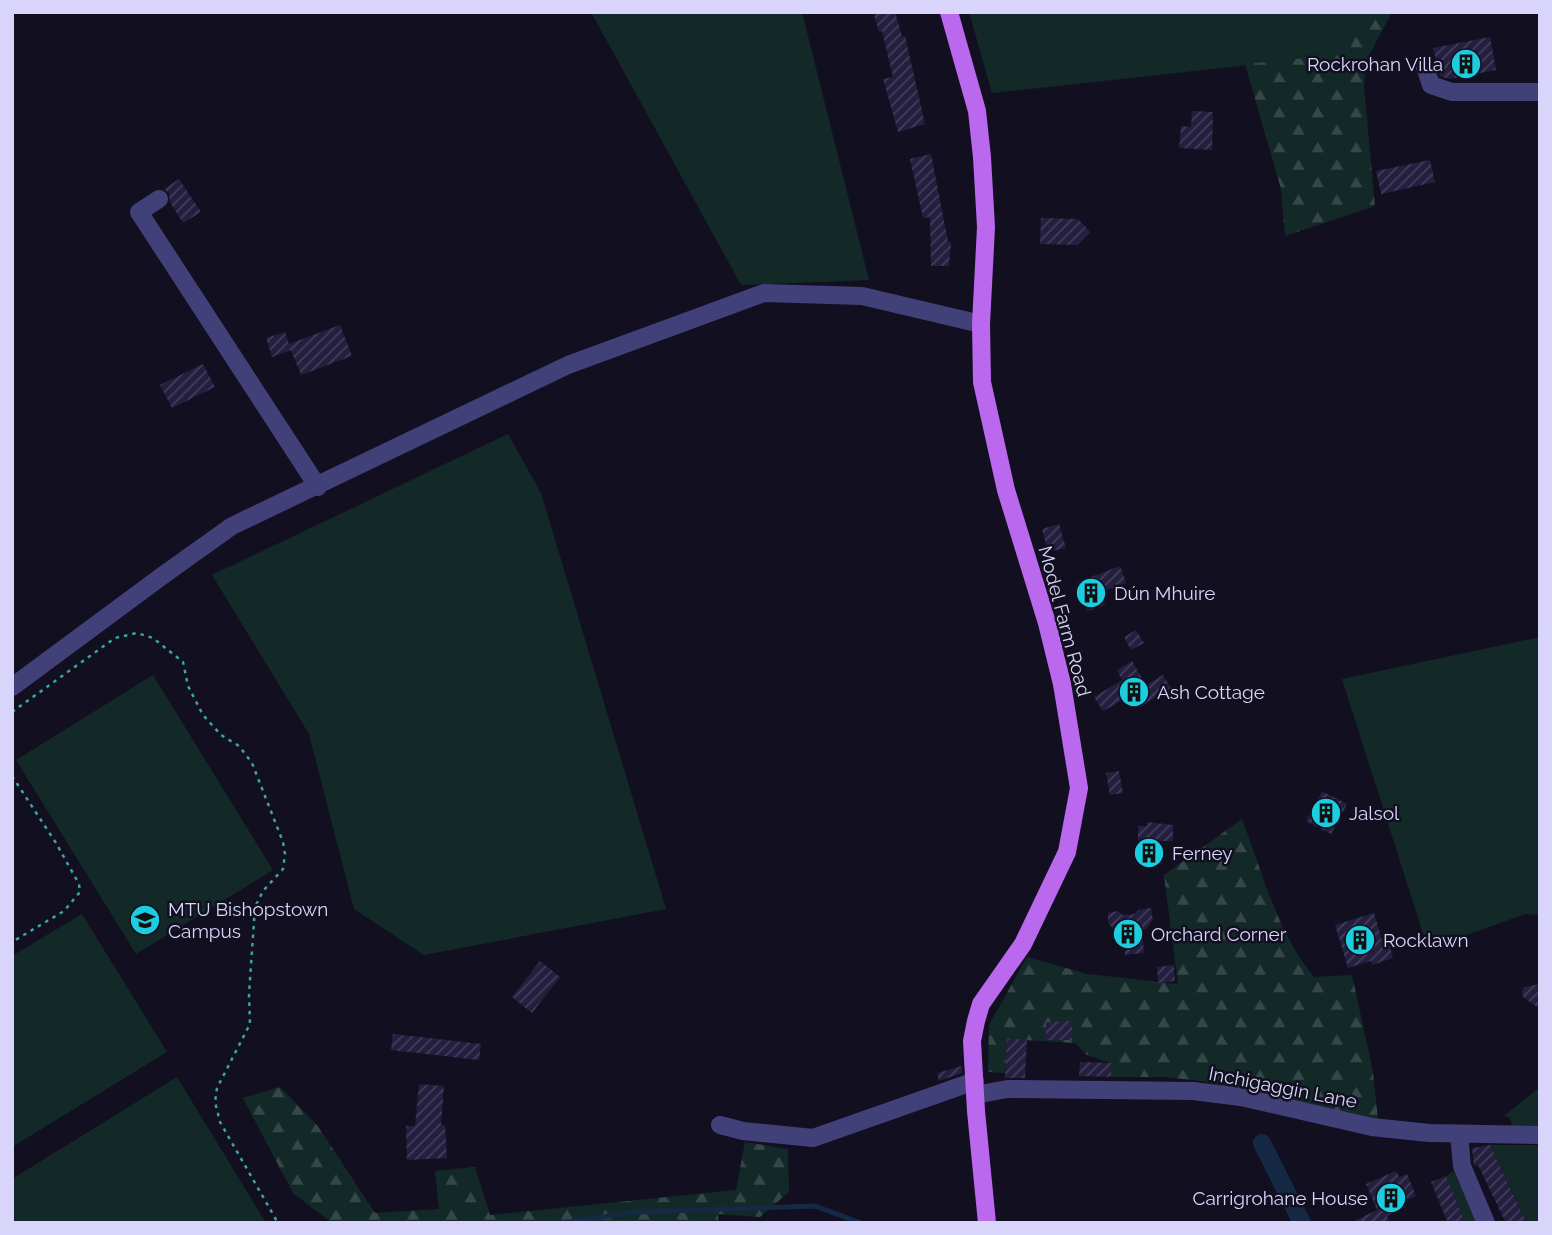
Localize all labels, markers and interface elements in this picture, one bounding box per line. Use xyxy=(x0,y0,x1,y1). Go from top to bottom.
building icon: Rockrohan Villa xyxy=(1449,47,1483,81)
place label: Rockrohan Villa xyxy=(1307,53,1443,75)
street label: Model Farm Road xyxy=(1034,543,1096,699)
building icon: Dún Mhuire xyxy=(1074,576,1108,610)
place label: Dún Mhuire xyxy=(1114,582,1215,604)
building icon: Ash Cottage xyxy=(1117,675,1151,709)
place label: Ash Cottage xyxy=(1157,681,1265,703)
building icon: Jalsol xyxy=(1309,796,1343,830)
place label: Jalsol xyxy=(1349,802,1400,824)
building icon: Ferney xyxy=(1132,836,1166,870)
place label: Ferney xyxy=(1172,842,1233,864)
place label: MTU Bishopstown Campus xyxy=(168,898,328,942)
school or university icon: MTU Bishopstown Campus xyxy=(128,903,162,937)
building icon: Orchard Corner xyxy=(1111,917,1145,951)
place label: Orchard Corner xyxy=(1151,923,1287,945)
building icon: Rocklawn xyxy=(1343,923,1377,957)
place label: Rocklawn xyxy=(1383,929,1469,951)
street label: Inchigaggin Lane xyxy=(1207,1062,1359,1112)
building icon: Carrigrohane House xyxy=(1374,1181,1408,1215)
place label: Carrigrohane House xyxy=(1192,1187,1368,1209)

